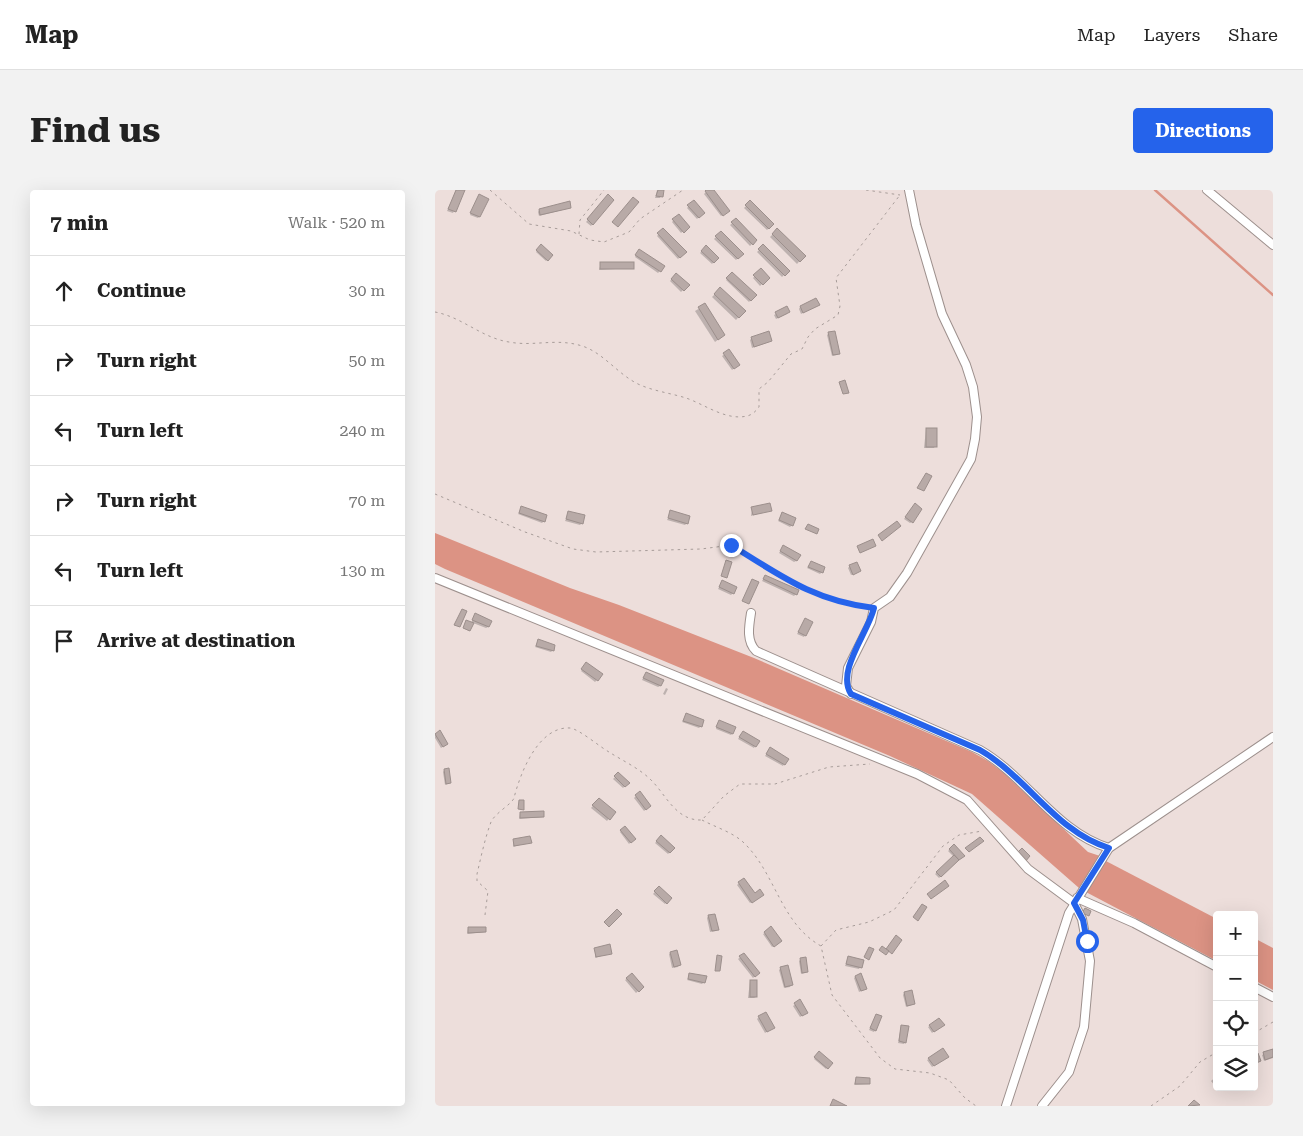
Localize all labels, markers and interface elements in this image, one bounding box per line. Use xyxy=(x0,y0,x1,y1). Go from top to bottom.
text: Map xyxy=(25,21,79,49)
text: Map xyxy=(1077,24,1116,45)
text: Layers xyxy=(1144,24,1200,45)
text: Share xyxy=(1228,24,1278,45)
button: Directions xyxy=(1133,108,1273,153)
text: Find us xyxy=(30,110,160,151)
text: 7 min xyxy=(50,211,108,235)
text: Walk · 520 m xyxy=(288,213,385,232)
icon: ahead xyxy=(50,277,78,305)
text: Continue xyxy=(97,279,186,302)
text: 30 m xyxy=(348,281,385,300)
icon: right xyxy=(50,347,78,375)
text: Turn right xyxy=(97,349,197,372)
text: 50 m xyxy=(348,351,385,370)
icon: left xyxy=(50,417,78,445)
text: Turn left xyxy=(97,419,183,442)
text: 240 m xyxy=(339,421,385,440)
icon: right xyxy=(50,487,78,515)
text: Turn right xyxy=(97,489,197,512)
text: 70 m xyxy=(348,491,385,510)
route end xyxy=(720,534,743,557)
icon: left xyxy=(50,557,78,585)
text: Turn left xyxy=(97,559,183,582)
text: 130 m xyxy=(339,561,385,580)
icon: arrive xyxy=(50,627,78,655)
text: Arrive at destination xyxy=(97,629,295,652)
map controls xyxy=(1213,911,1258,1091)
button: + xyxy=(1213,911,1258,956)
route start xyxy=(1076,930,1099,953)
button: − xyxy=(1213,956,1258,1001)
button: locate xyxy=(1213,1001,1258,1046)
button: layers xyxy=(1213,1046,1258,1091)

